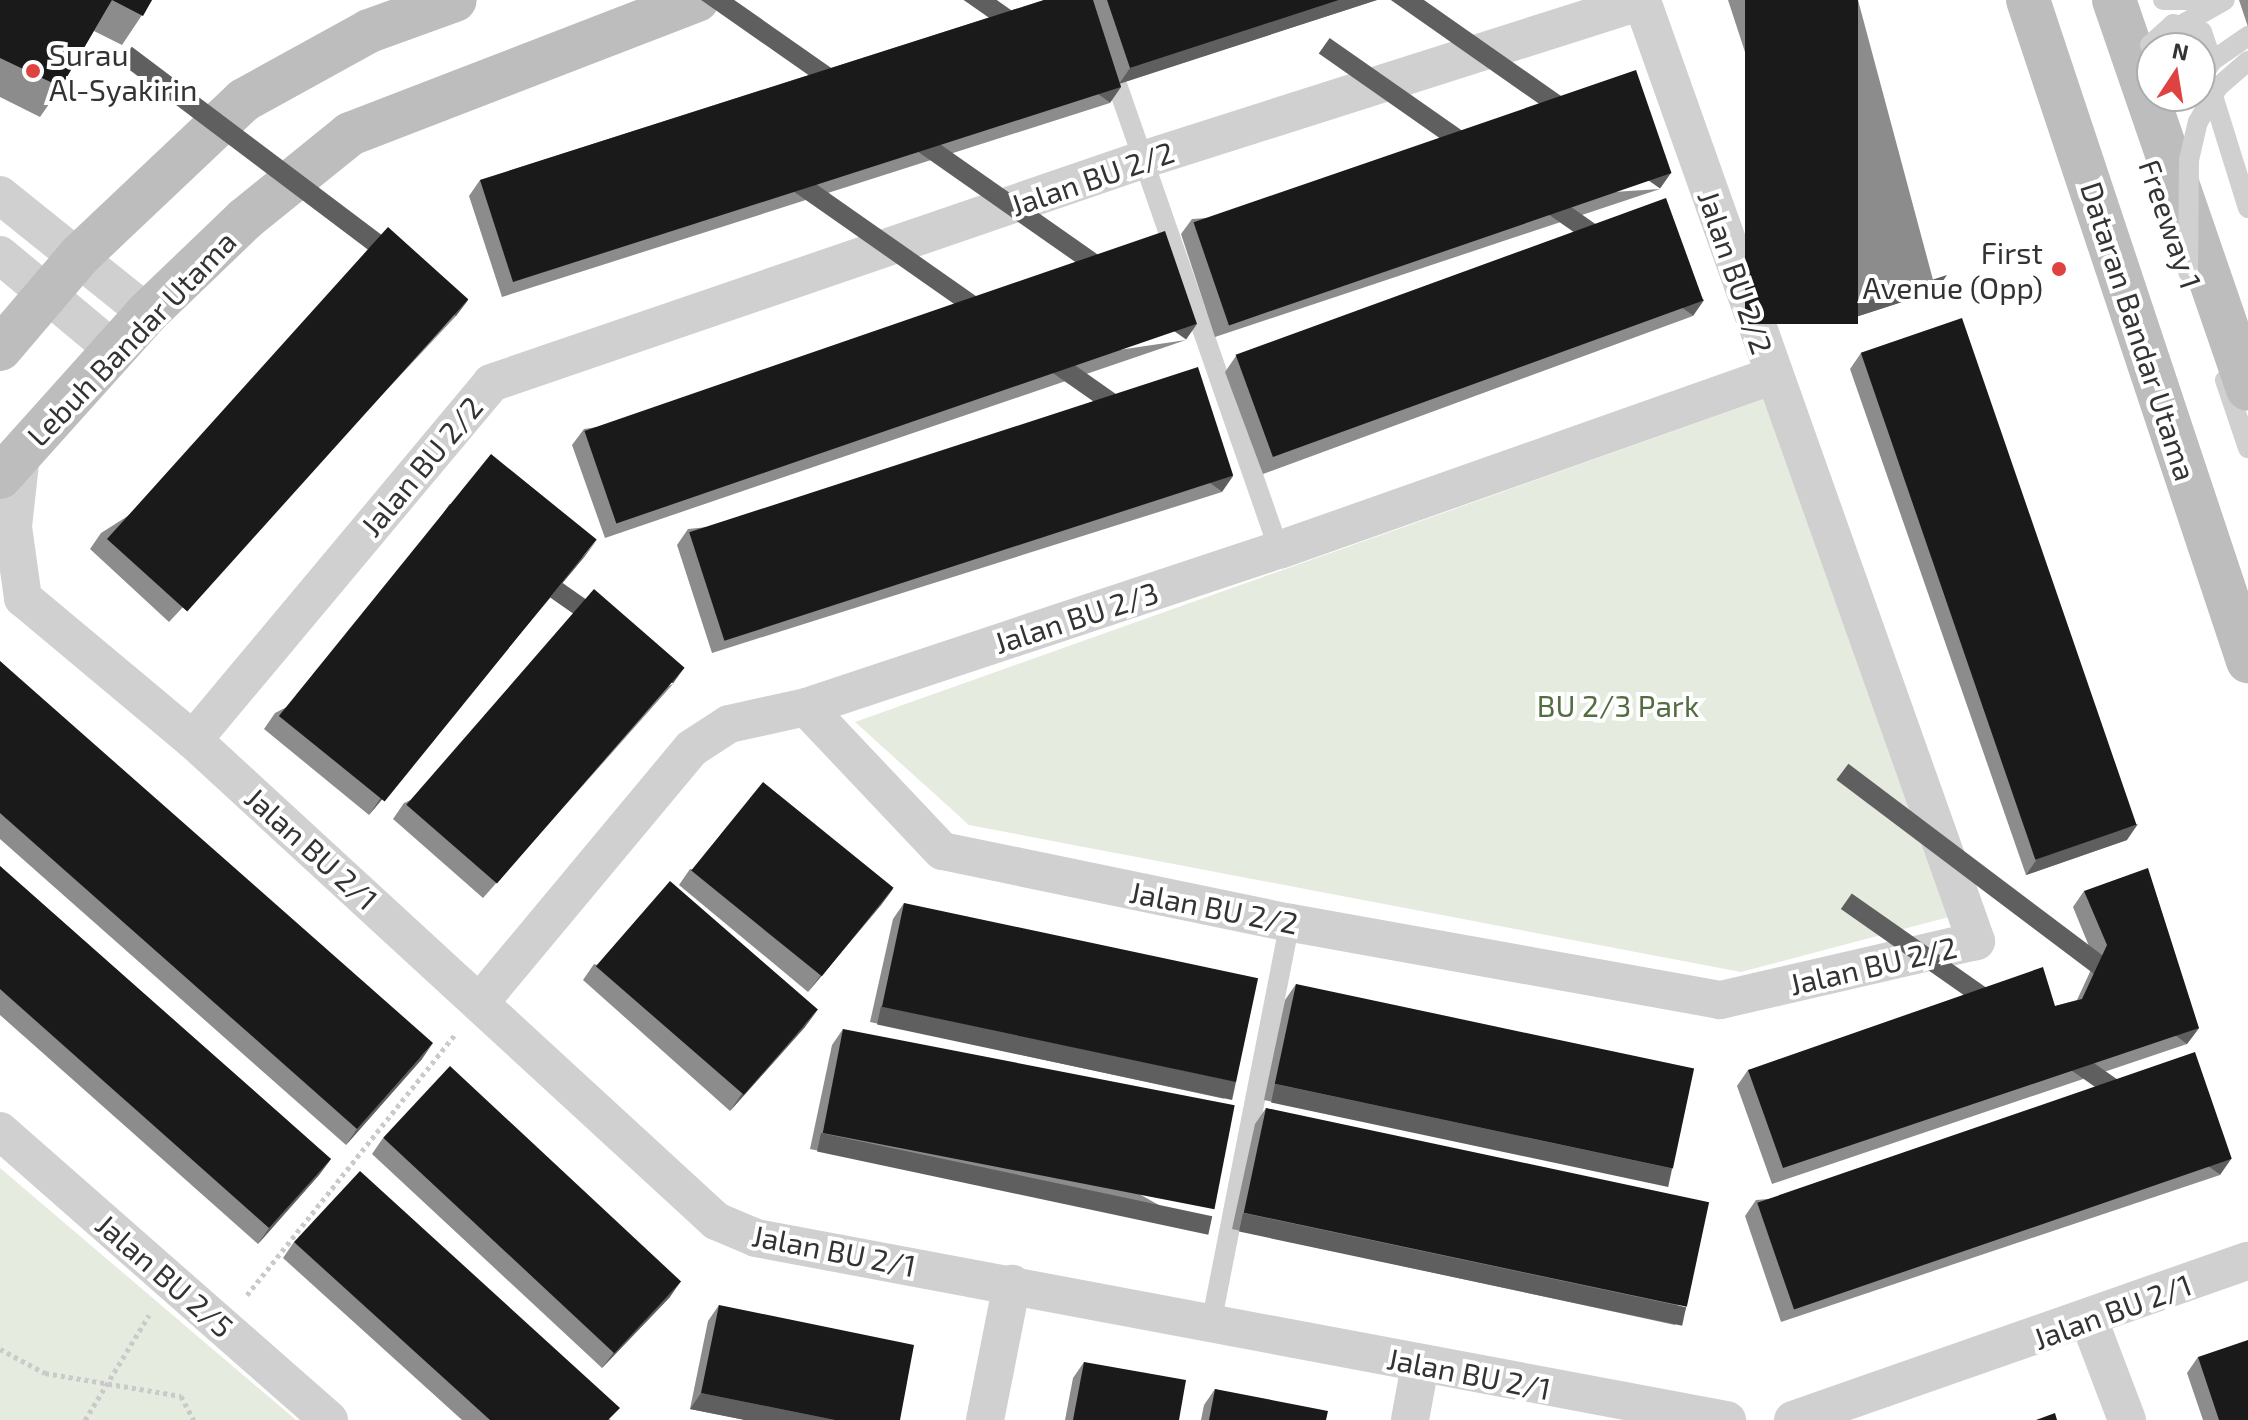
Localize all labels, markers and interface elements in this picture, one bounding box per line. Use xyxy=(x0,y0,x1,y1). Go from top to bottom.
north arrow xyxy=(2136,32,2216,112)
place label: Surau Al-Syakirin xyxy=(49,36,197,106)
text: N xyxy=(2170,36,2191,65)
marker: Surau Al-Syakirin xyxy=(24,62,42,80)
street label: Jalan BU 2/2 xyxy=(1005,133,1179,223)
street label: Freeway 1 xyxy=(2132,154,2210,294)
street label: Dataran Bandar Utama xyxy=(2074,177,2204,485)
street label: Jalan BU 2/2 xyxy=(1691,185,1781,359)
street label: Lebuh Bandar Utama xyxy=(19,223,243,453)
place label: First Avenue (Opp) xyxy=(1863,234,2043,304)
marker: First Avenue (Opp) xyxy=(2050,260,2068,278)
street label: Jalan BU 2/2 xyxy=(352,389,490,543)
street label: Jalan BU 2/3 xyxy=(989,574,1163,660)
park label: BU 2/3 Park xyxy=(1537,687,1699,723)
street label: Jalan BU 2/1 xyxy=(238,779,386,917)
street label: Jalan BU 2/2 xyxy=(1127,873,1301,941)
street label: Jalan BU 2/2 xyxy=(1786,928,1960,1002)
street label: Jalan BU 2/5 xyxy=(89,1206,241,1344)
street label: Jalan BU 2/1 xyxy=(749,1217,919,1283)
street label: Jalan BU 2/1 xyxy=(2028,1266,2196,1356)
street label: Jalan BU 2/1 xyxy=(1384,1340,1554,1406)

